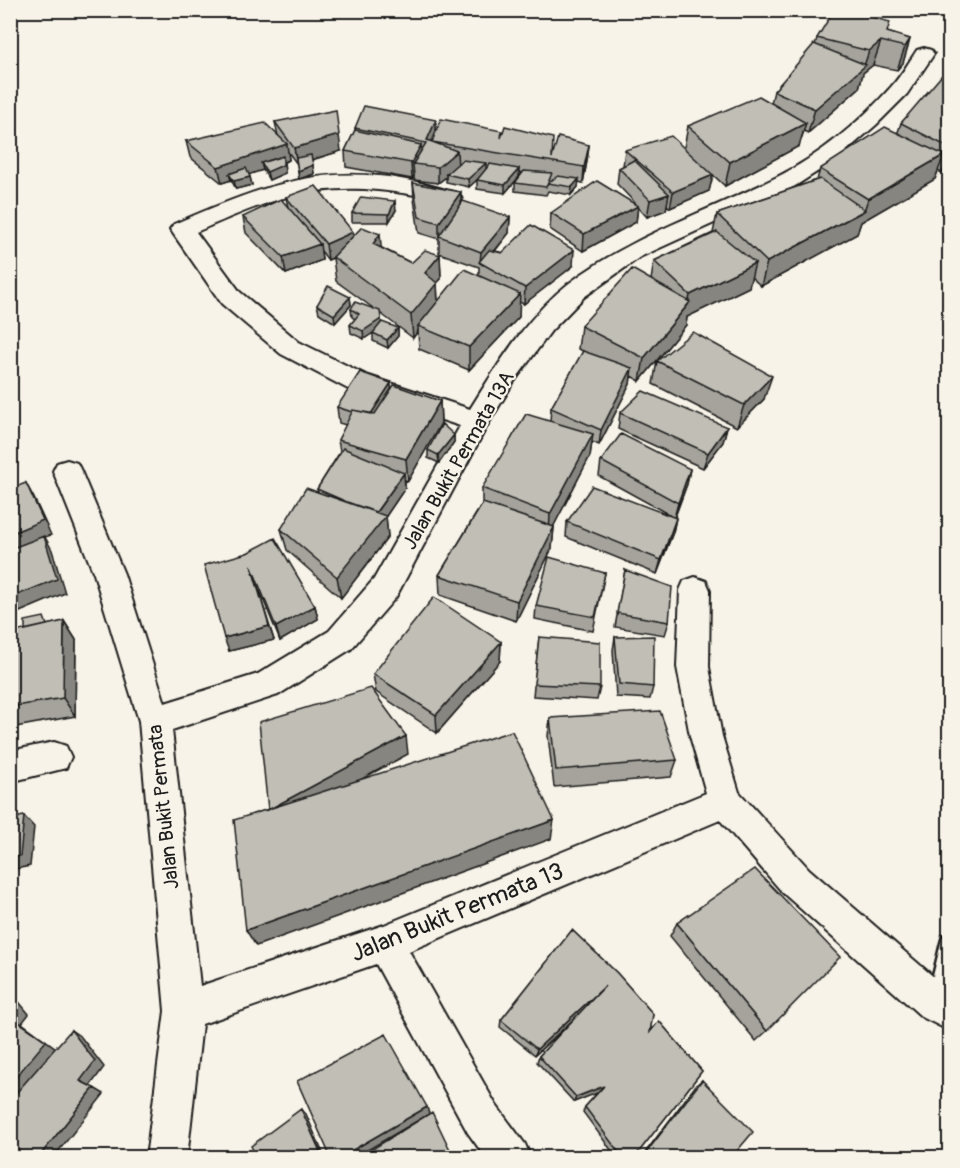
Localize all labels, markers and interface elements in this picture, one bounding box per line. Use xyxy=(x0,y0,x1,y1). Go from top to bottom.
street label: Jalan Bukit Permata 13A xyxy=(397,367,520,554)
street label: Jalan Bukit Permata xyxy=(142,723,185,891)
street label: Jalan Bukit Permata 13 xyxy=(347,857,568,968)

